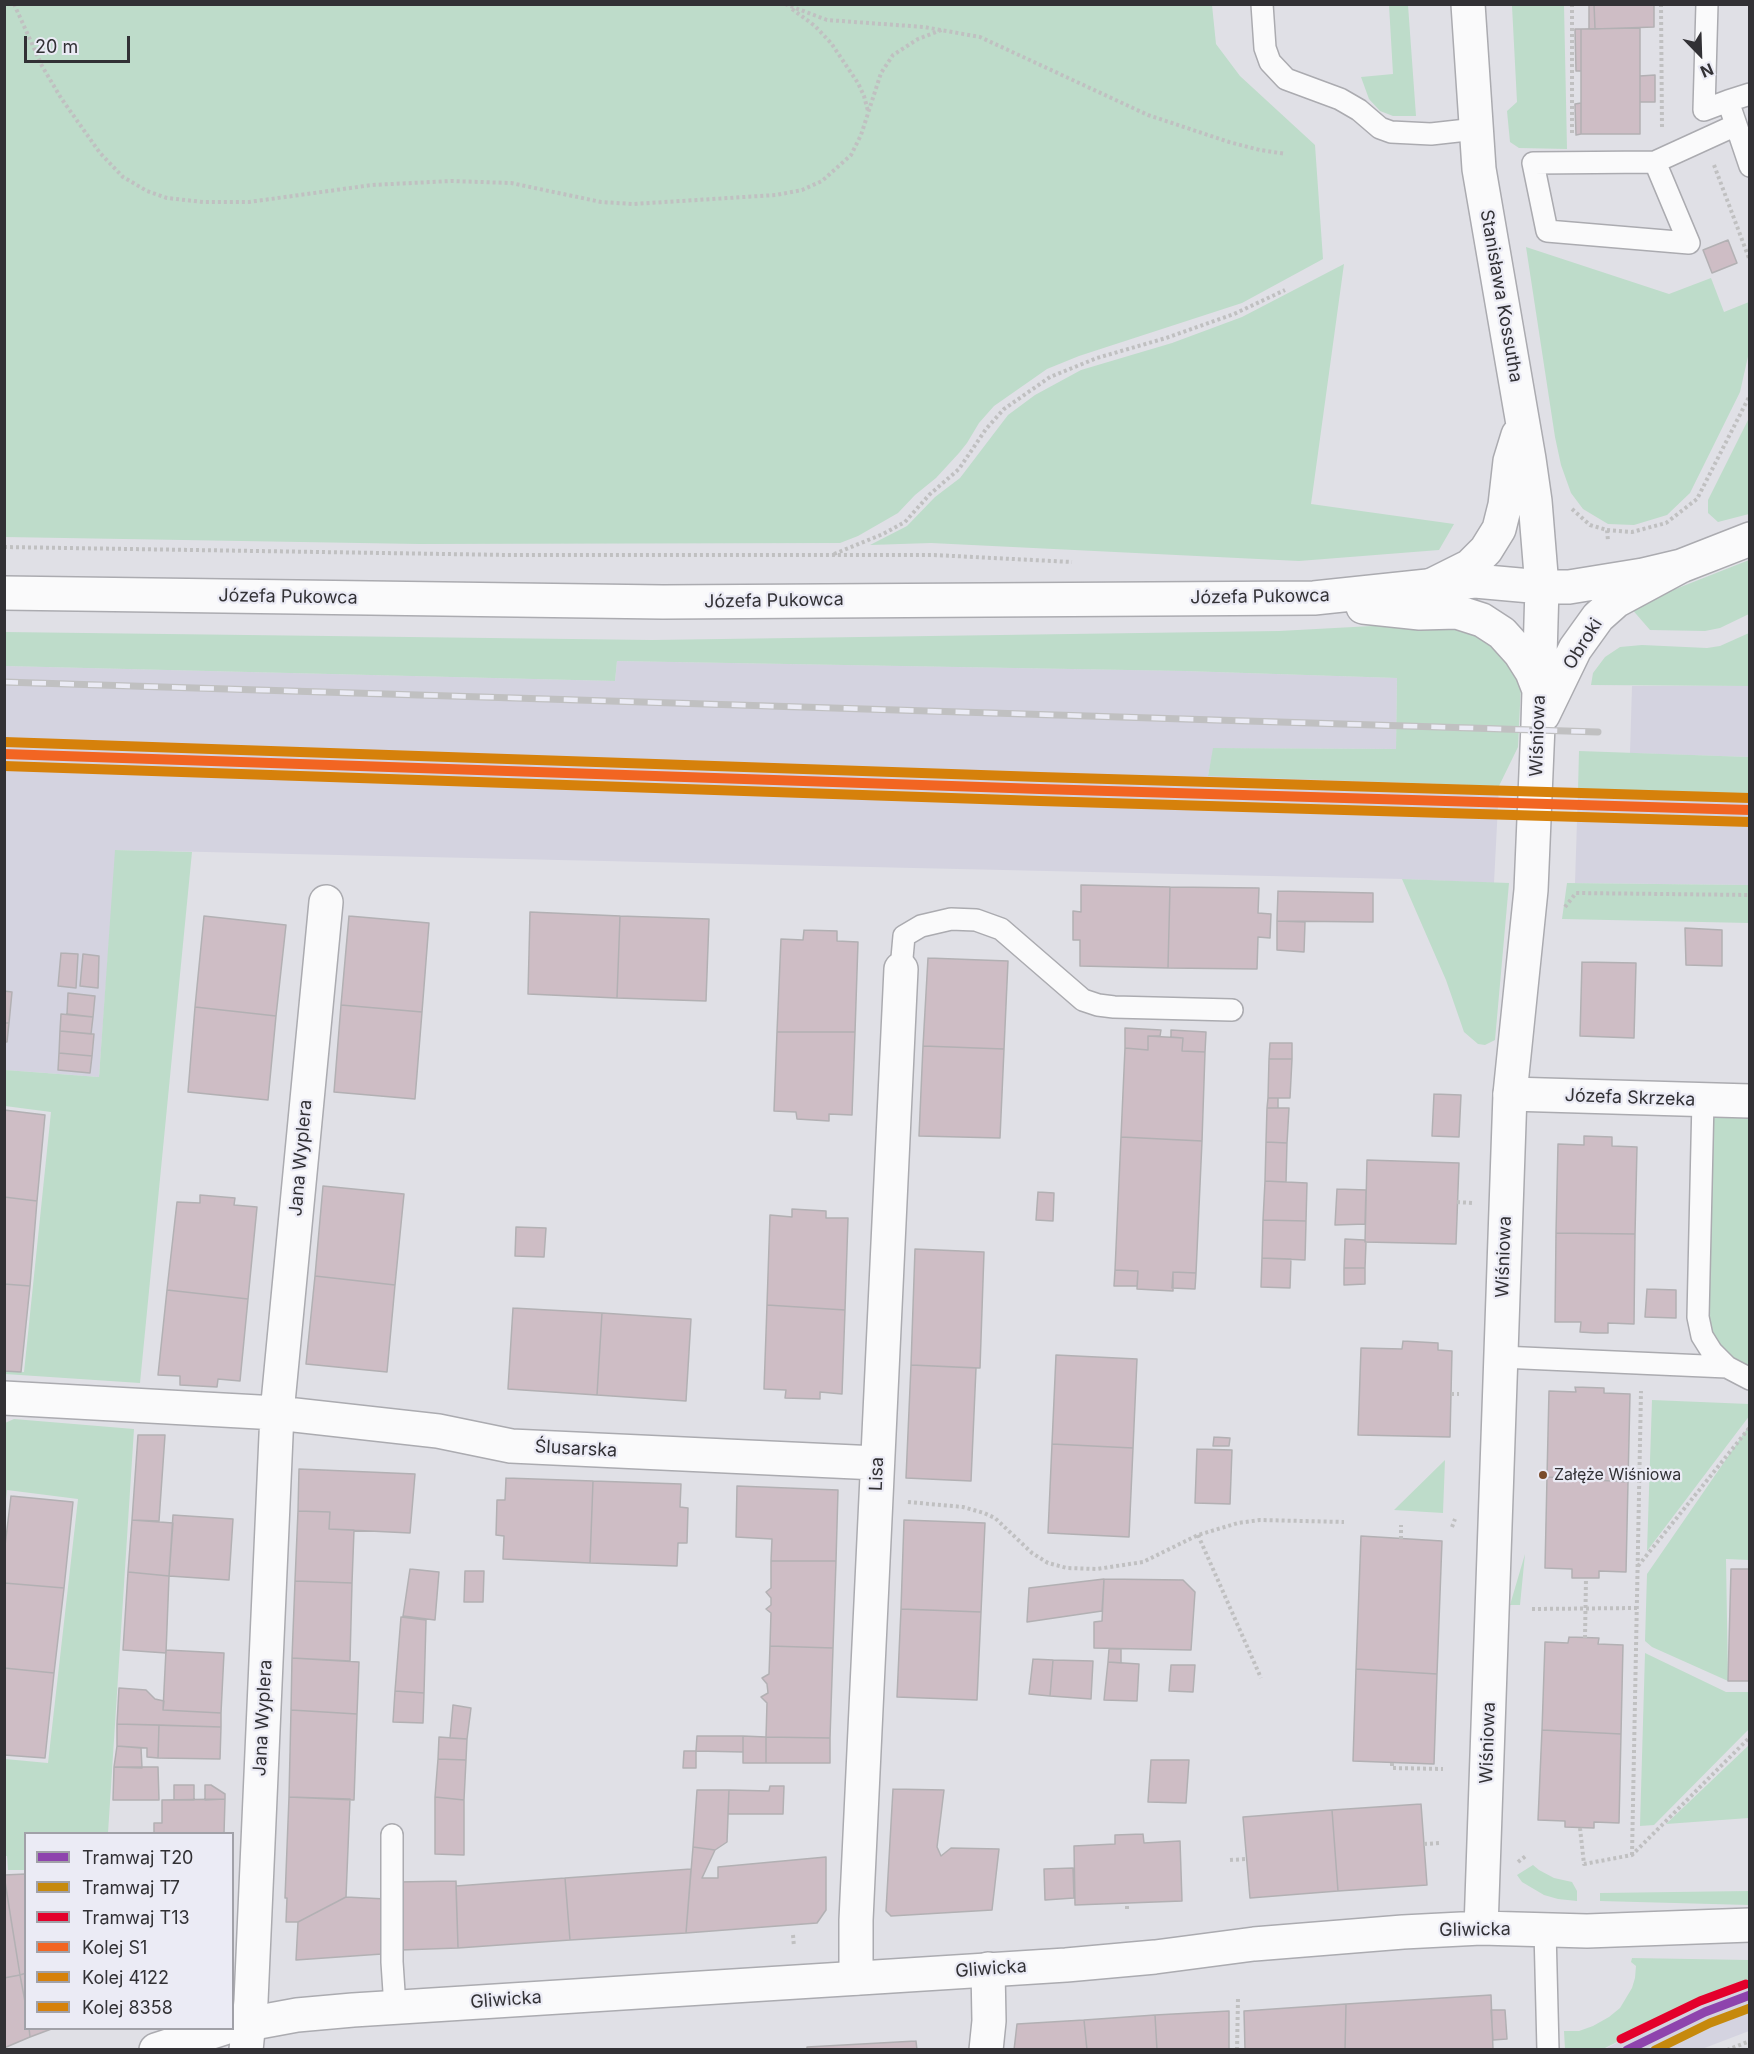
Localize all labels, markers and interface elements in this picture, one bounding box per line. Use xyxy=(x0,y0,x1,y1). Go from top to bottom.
scale bar xyxy=(27,24,134,62)
north arrow xyxy=(1670,24,1730,84)
text: 20 m xyxy=(35,36,78,57)
text: N xyxy=(1698,59,1717,82)
street label: Stanisława Kossutha xyxy=(1475,208,1527,384)
street label: Józefa Pukowca xyxy=(218,585,358,609)
street label: Józefa Pukowca xyxy=(1190,585,1330,609)
street label: Józefa Pukowca xyxy=(704,589,844,613)
street label: Obroki xyxy=(1559,614,1607,674)
street label: Wiśniowa xyxy=(1526,695,1550,777)
street label: Józefa Skrzeka xyxy=(1564,1085,1696,1111)
street label: Jana Wyplera xyxy=(285,1099,317,1217)
street label: Wiśniowa xyxy=(1492,1216,1516,1298)
street label: Ślusarska xyxy=(534,1436,618,1462)
street label: Lisa xyxy=(866,1457,888,1491)
place label: Załęże Wiśniowa xyxy=(1554,1465,1681,1485)
marker: Załęże Wiśniowa xyxy=(1537,1469,1549,1481)
street label: Jana Wyplera xyxy=(249,1659,277,1777)
street label: Wiśniowa xyxy=(1476,1702,1500,1784)
legend xyxy=(24,1832,234,2030)
text: Tramwaj T20 xyxy=(82,1847,193,1868)
text: Tramwaj T7 xyxy=(82,1877,180,1898)
text: Tramwaj T13 xyxy=(82,1907,190,1928)
street label: Gliwicka xyxy=(1439,1919,1511,1941)
text: Kolej S1 xyxy=(82,1937,147,1958)
street label: Gliwicka xyxy=(955,1956,1027,1982)
text: Kolej 4122 xyxy=(82,1967,169,1988)
street label: Gliwicka xyxy=(470,1987,542,2013)
text: Kolej 8358 xyxy=(82,1997,173,2018)

